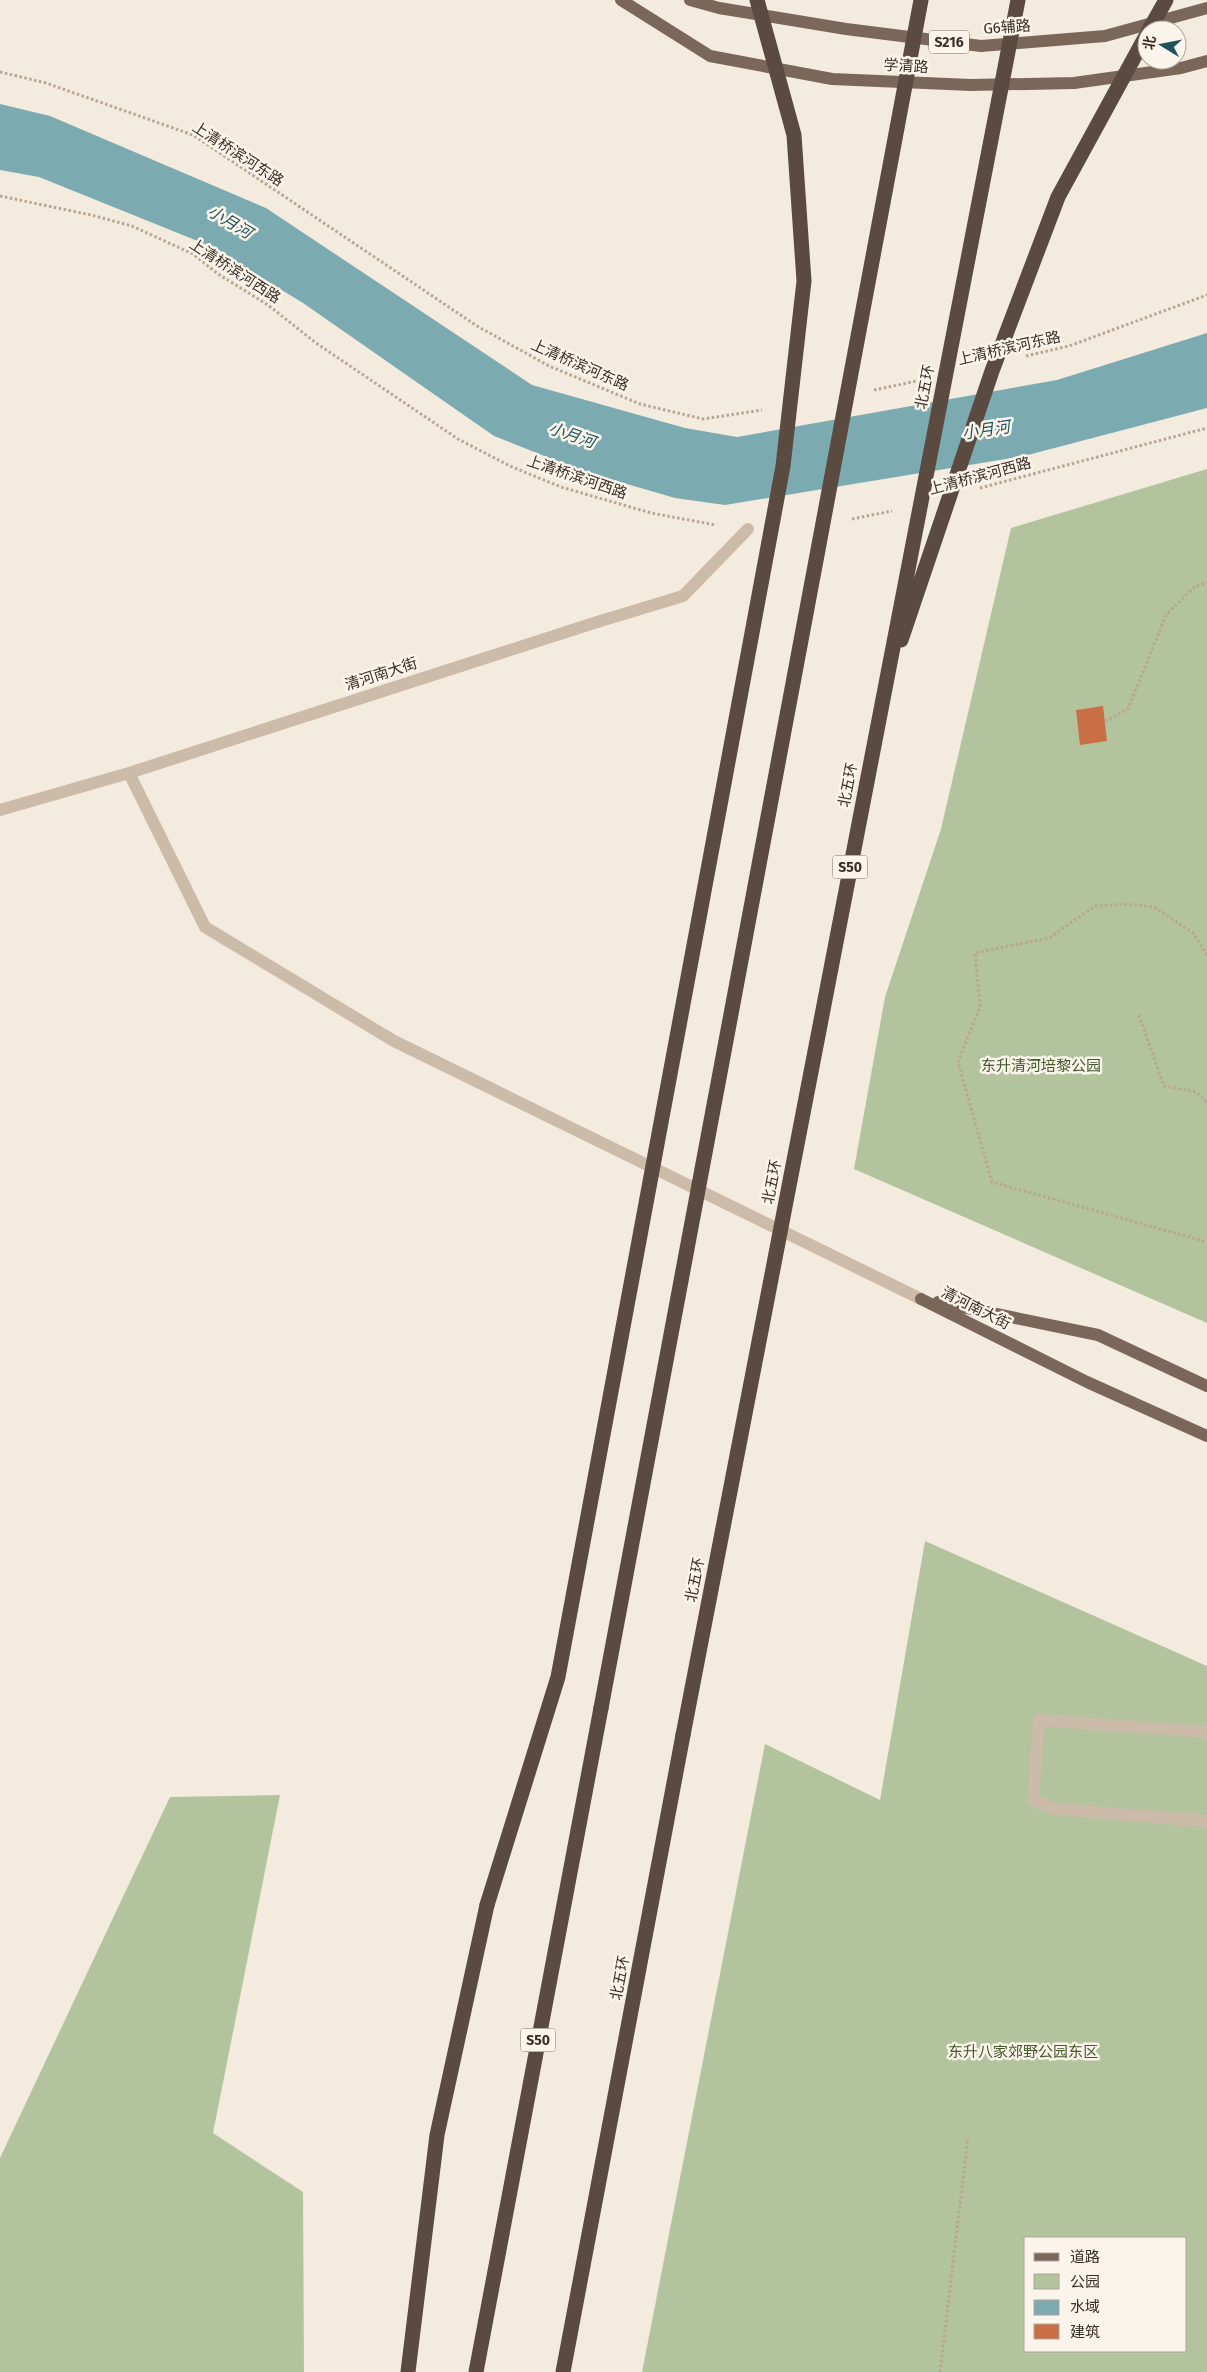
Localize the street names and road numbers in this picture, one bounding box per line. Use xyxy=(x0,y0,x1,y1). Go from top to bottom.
street label: G6辅路 xyxy=(983,16,1031,38)
road number: S216 xyxy=(929,31,969,54)
street label: 学清路 xyxy=(883,56,929,76)
street label: 上清桥滨河东路 xyxy=(189,118,287,190)
street label: 上清桥滨河西路 xyxy=(186,235,284,307)
street label: 上清桥滨河东路 xyxy=(956,327,1062,369)
street label: 上清桥滨河东路 xyxy=(528,335,632,395)
street label: 北五环 xyxy=(912,363,938,411)
street label: 上清桥滨河西路 xyxy=(524,451,630,503)
street label: 上清桥滨河西路 xyxy=(927,454,1033,498)
street label: 清河南大街 xyxy=(343,654,419,694)
street label: 北五环 xyxy=(835,761,861,809)
road number: S50 xyxy=(832,856,868,879)
street label: 北五环 xyxy=(759,1158,785,1206)
street label: 清河南大街 xyxy=(938,1283,1014,1333)
street label: 北五环 xyxy=(682,1556,708,1604)
street label: 北五环 xyxy=(607,1954,633,2002)
road number: S50 xyxy=(520,2028,556,2052)

